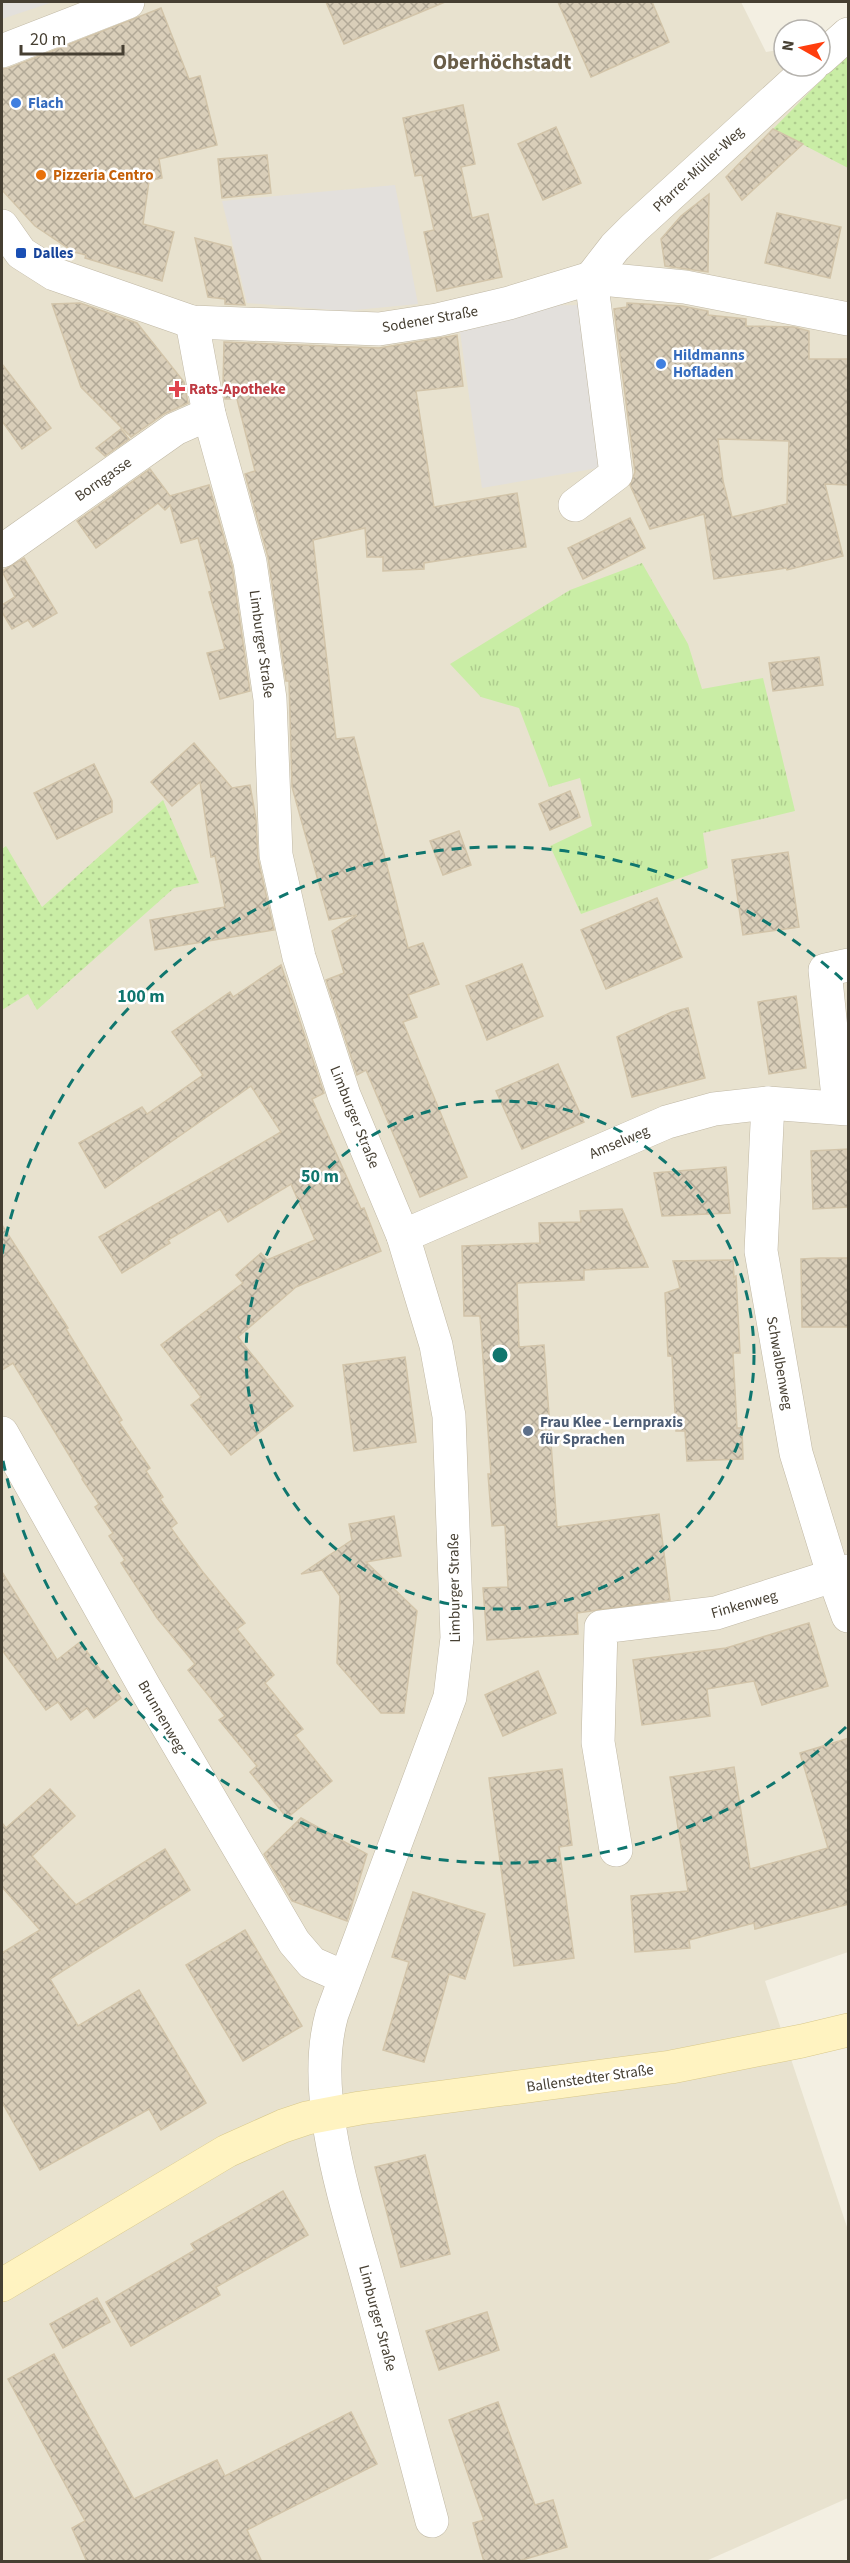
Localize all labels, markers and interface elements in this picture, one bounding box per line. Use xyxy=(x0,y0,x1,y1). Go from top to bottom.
scale bar xyxy=(21,18,123,56)
north arrow xyxy=(772,18,832,78)
text: 20 m xyxy=(30,27,66,52)
text: N xyxy=(776,39,800,53)
district label: Oberhöchstadt xyxy=(433,47,571,77)
place label: Flach xyxy=(28,93,64,114)
marker: Flach xyxy=(9,96,23,110)
street label: Pfarrer-Müller-Weg xyxy=(648,121,749,217)
place label: Pizzeria Centro xyxy=(53,165,154,186)
marker: Pizzeria Centro xyxy=(34,168,48,182)
place label: Dalles xyxy=(33,243,74,264)
marker: Dalles xyxy=(14,246,28,260)
street label: Sodener Straße xyxy=(381,301,480,338)
place label: Hildmanns Hofladen xyxy=(673,345,745,383)
marker: Hildmanns Hofladen xyxy=(654,357,668,371)
place label: Rats-Apotheke xyxy=(189,379,286,400)
marker: Rats-Apotheke xyxy=(170,382,184,396)
street label: Borngasse xyxy=(71,452,136,507)
street label: Limburger Straße xyxy=(244,589,279,700)
text: 100 m xyxy=(117,984,165,1009)
street label: Limburger Straße xyxy=(324,1063,385,1172)
street label: Amselweg xyxy=(586,1120,653,1165)
text: 50 m xyxy=(301,1164,339,1189)
street label: Schwalbenweg xyxy=(761,1315,798,1412)
centre of rings xyxy=(490,1345,510,1365)
place label: Frau Klee - Lernpraxis für Sprachen xyxy=(540,1412,683,1450)
marker: Frau Klee - Lernpraxis für Sprachen xyxy=(521,1424,535,1438)
street label: Limburger Straße xyxy=(443,1533,466,1643)
street label: Finkenweg xyxy=(709,1585,780,1624)
street label: Brunnenweg xyxy=(133,1676,191,1756)
street label: Ballenstedter Straße xyxy=(525,2059,655,2098)
street label: Limburger Straße xyxy=(353,2263,402,2374)

